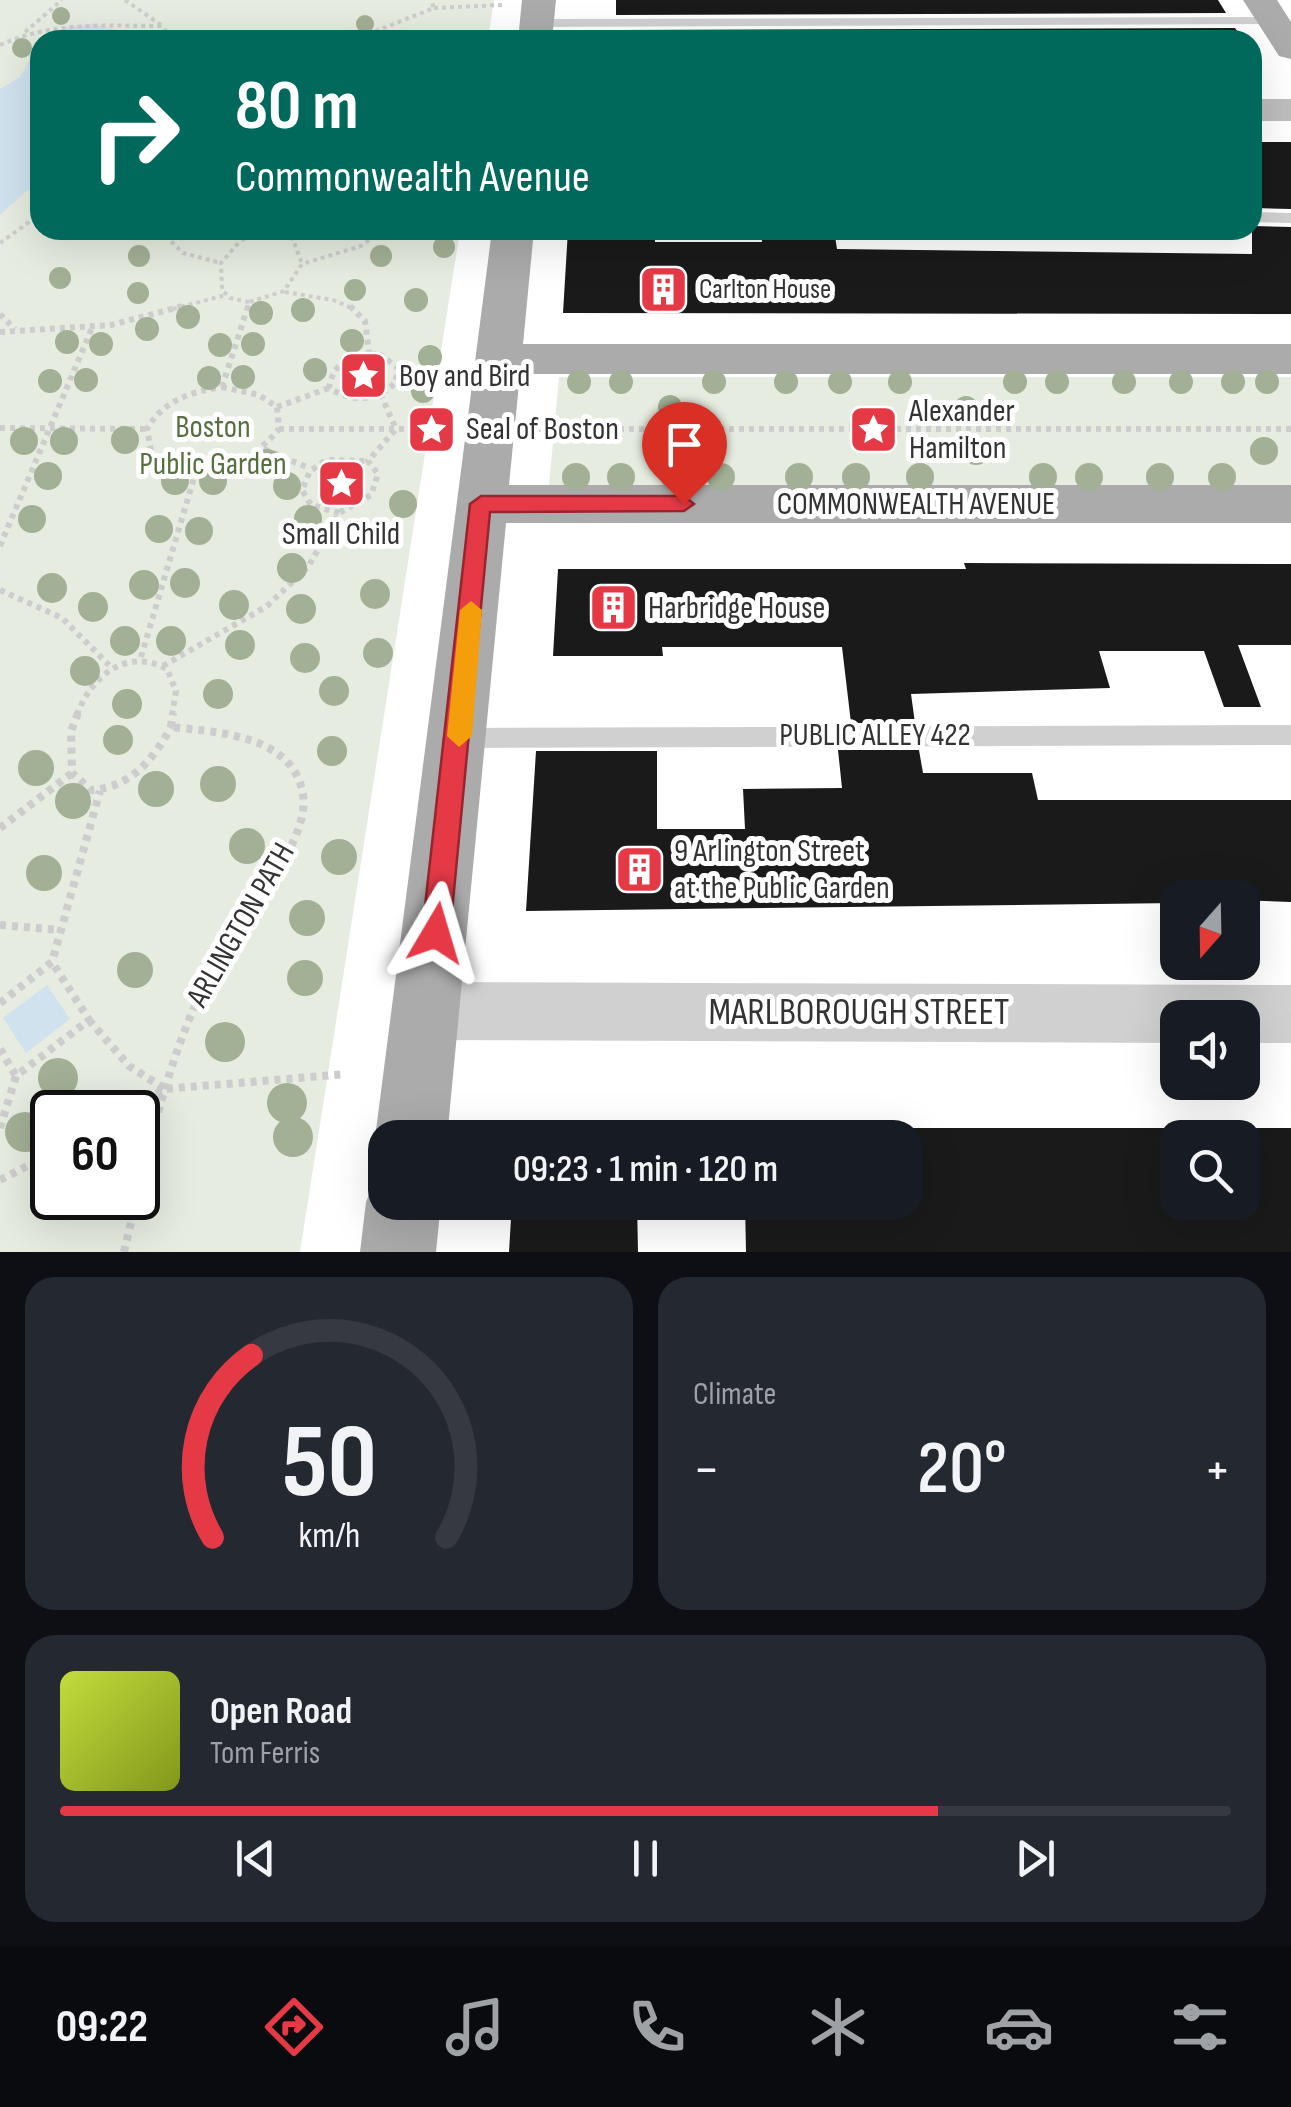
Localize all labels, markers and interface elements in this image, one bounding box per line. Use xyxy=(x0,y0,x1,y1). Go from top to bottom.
text: 80 m xyxy=(235,65,359,149)
icon: right xyxy=(70,70,200,200)
text: Commonwealth Avenue xyxy=(235,150,590,205)
building icon: Carlton House xyxy=(638,263,690,315)
place label: Carlton House xyxy=(699,273,831,306)
place icon: Boy and Bird xyxy=(338,350,390,402)
place label: Boy and Bird xyxy=(399,357,530,396)
place label: Alexander Hamilton xyxy=(908,392,1015,468)
pin xyxy=(642,402,727,505)
place icon: Seal of Boston xyxy=(405,403,457,455)
place icon: Alexander Hamilton xyxy=(848,403,900,455)
park label: Boston Public Garden xyxy=(139,408,287,484)
place label: Seal of Boston xyxy=(466,410,619,449)
icon: arrive xyxy=(657,417,712,472)
place icon: Small Child xyxy=(315,458,367,510)
street label: COMMONWEALTH AVENUE xyxy=(777,485,1055,524)
place label: Small Child xyxy=(282,515,400,554)
building icon: Harbridge House xyxy=(587,582,639,634)
place label: Harbridge House xyxy=(648,589,825,628)
street label: PUBLIC ALLEY 422 xyxy=(779,716,971,755)
place label: 9 Arlington Street at the Public Garden xyxy=(674,832,890,908)
street label: ARLINGTON PATH xyxy=(178,836,304,1015)
building icon: 9 Arlington Street at the Public Garden xyxy=(613,843,665,895)
north arrow xyxy=(1160,880,1260,980)
map controls xyxy=(1160,880,1260,1220)
position arrow xyxy=(384,881,488,985)
street label: MARLBOROUGH STREET xyxy=(708,990,1010,1035)
button: sound xyxy=(1160,1000,1260,1100)
speed limit sign: 60 xyxy=(30,1090,160,1220)
button: search xyxy=(1160,1120,1260,1220)
text: 09:23 · 1 min · 120 m xyxy=(513,1147,778,1192)
text: Climate xyxy=(693,1375,776,1414)
text: 50 xyxy=(281,1401,377,1526)
text: 20° xyxy=(917,1424,1007,1515)
text: − xyxy=(693,1437,720,1504)
text: + xyxy=(1204,1437,1231,1504)
text: km/h xyxy=(298,1515,360,1558)
text: Open Road xyxy=(210,1689,352,1734)
text: Tom Ferris xyxy=(210,1734,320,1773)
icon: previous xyxy=(228,1831,283,1886)
icon: pause xyxy=(618,1831,673,1886)
icon: next xyxy=(1008,1831,1063,1886)
icon: directions xyxy=(259,1992,329,2062)
icon: music xyxy=(440,1992,510,2062)
icon: phone xyxy=(622,1992,692,2062)
icon: climate xyxy=(803,1992,873,2062)
icon: car xyxy=(984,1992,1054,2062)
icon: filters xyxy=(1165,1992,1235,2062)
text: 09:22 xyxy=(56,2000,148,2055)

